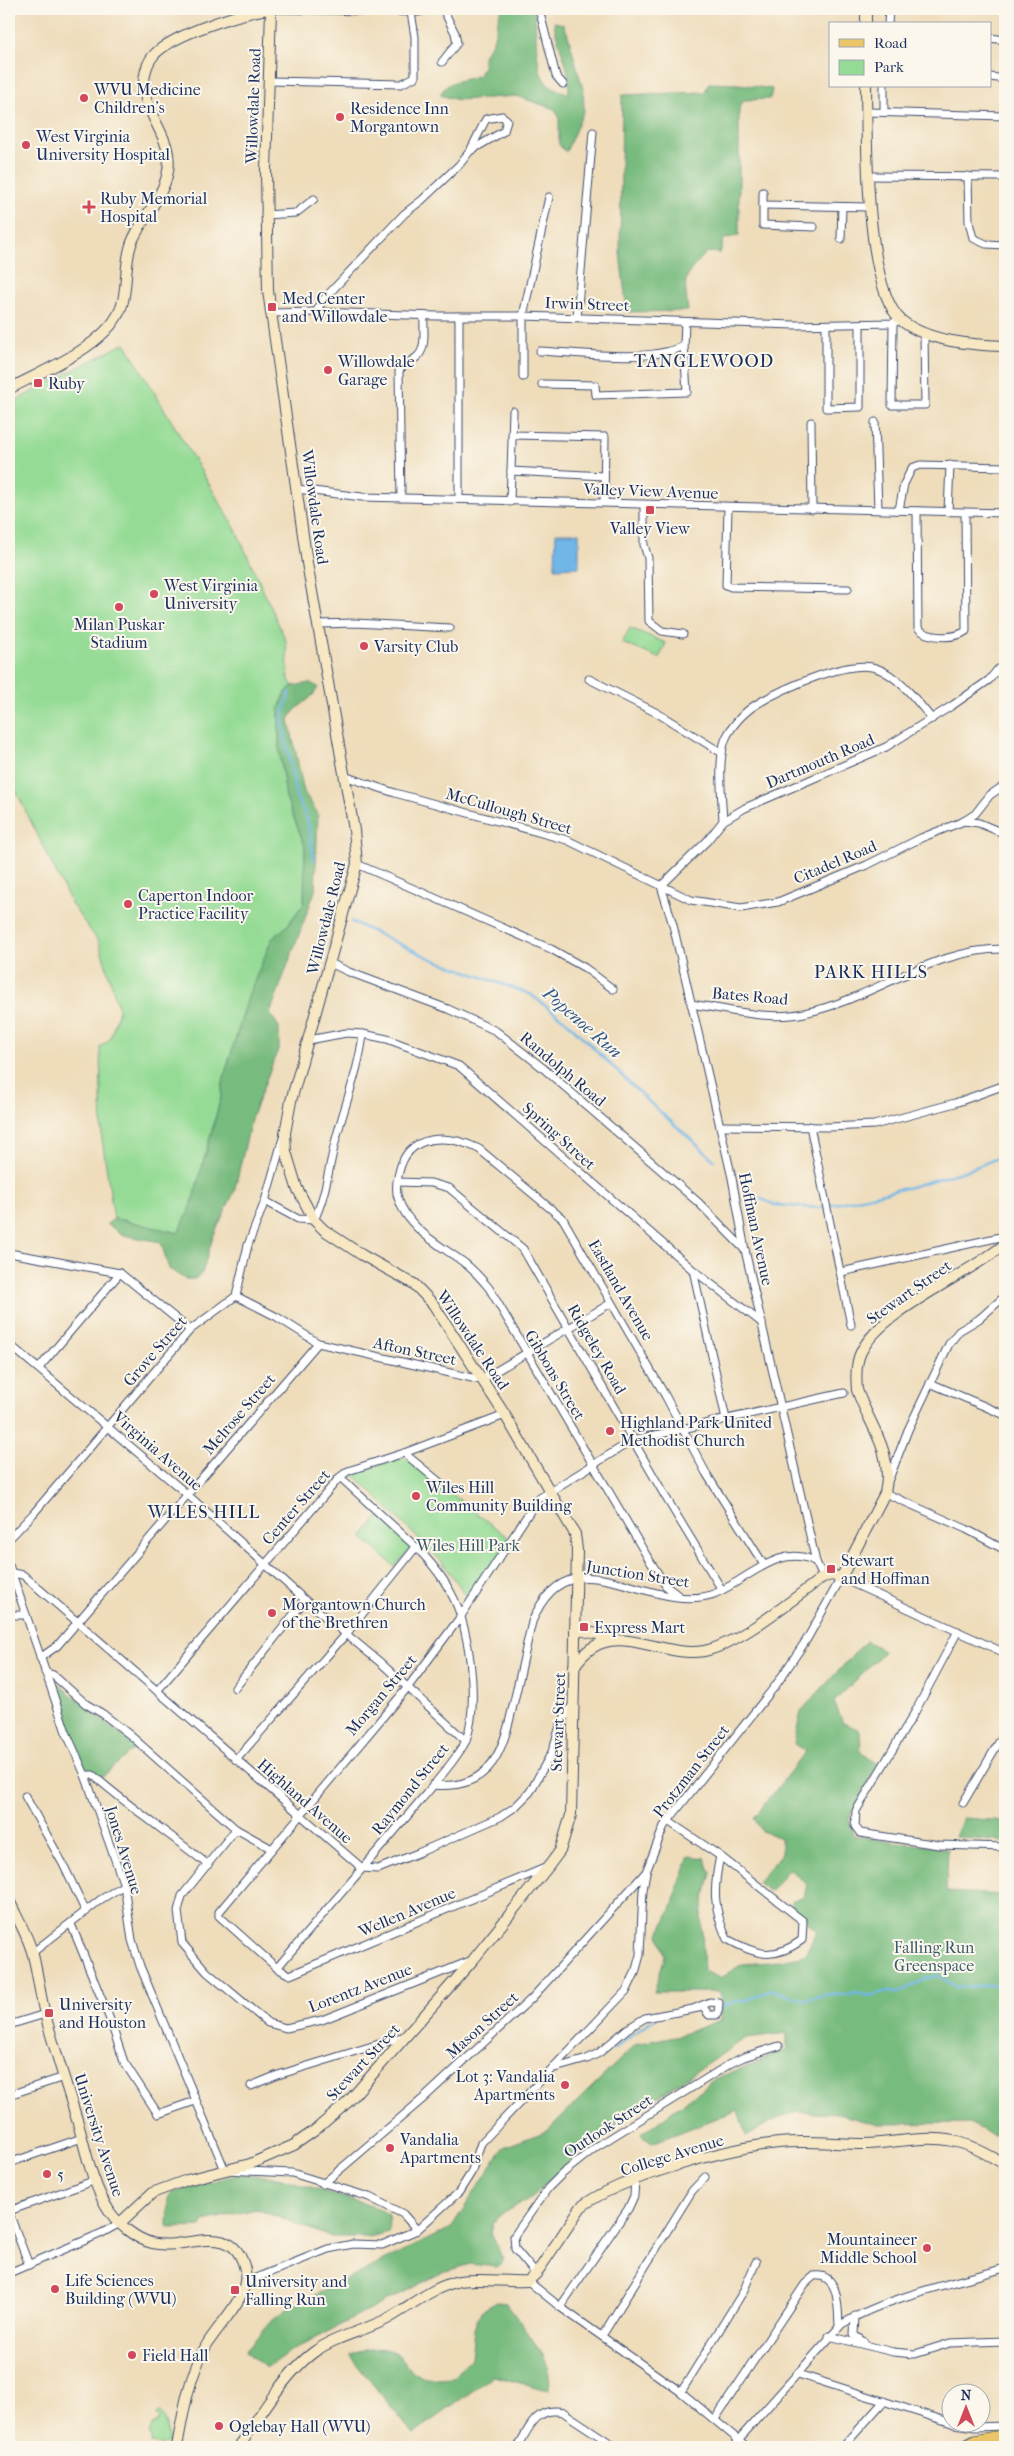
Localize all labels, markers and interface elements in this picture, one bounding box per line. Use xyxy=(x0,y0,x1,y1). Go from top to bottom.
legend xyxy=(829,22,992,88)
text: Road xyxy=(874,34,908,52)
street label: Willowdale Road xyxy=(241,48,265,165)
text: Park xyxy=(874,58,904,76)
place label: WVU Medicine Children's xyxy=(93,80,201,117)
marker: WVU Medicine Children's xyxy=(78,92,90,104)
place label: Residence Inn Morgantown xyxy=(350,99,450,136)
marker: Residence Inn Morgantown xyxy=(334,111,346,123)
place label: West Virginia University Hospital xyxy=(35,127,171,164)
marker: West Virginia University Hospital xyxy=(20,139,32,151)
place label: Ruby Memorial Hospital xyxy=(100,189,208,226)
marker: Ruby Memorial Hospital xyxy=(82,200,96,214)
place label: Med Center and Willowdale xyxy=(282,289,388,326)
street label: Irwin Street xyxy=(544,293,630,315)
marker: Med Center and Willowdale xyxy=(266,301,278,313)
district label: TANGLEWOOD xyxy=(634,351,774,372)
place label: Willowdale Garage xyxy=(337,352,415,389)
marker: Willowdale Garage xyxy=(322,364,334,376)
place label: Ruby xyxy=(48,374,85,393)
marker: Ruby xyxy=(32,377,44,389)
street label: Willowdale Road xyxy=(297,447,332,566)
street label: Valley View Avenue xyxy=(582,479,719,503)
marker: Valley View xyxy=(644,504,656,516)
place label: Valley View xyxy=(609,519,691,538)
place label: West Virginia University xyxy=(163,576,259,613)
marker: West Virginia University xyxy=(148,588,160,600)
marker: Milan Puskar Stadium xyxy=(113,601,125,613)
place label: Milan Puskar Stadium xyxy=(74,615,165,652)
place label: Varsity Club xyxy=(373,637,458,656)
marker: Varsity Club xyxy=(358,640,370,652)
street label: Dartmouth Road xyxy=(763,729,877,792)
street label: McCullough Street xyxy=(444,784,575,838)
street label: Citadel Road xyxy=(791,836,880,888)
street label: Willowdale Road xyxy=(303,859,349,977)
place label: Caperton Indoor Practice Facility xyxy=(138,886,253,923)
marker: Caperton Indoor Practice Facility xyxy=(122,898,134,910)
district label: PARK HILLS xyxy=(814,962,928,983)
water label: Popenoe Run xyxy=(537,982,626,1063)
street label: Bates Road xyxy=(711,983,789,1009)
street label: Randolph Road xyxy=(516,1028,610,1111)
street label: Spring Street xyxy=(519,1098,600,1174)
street label: Hoffman Avenue xyxy=(735,1171,777,1287)
street label: Eastland Avenue xyxy=(584,1236,658,1344)
street label: Stewart Street xyxy=(863,1256,955,1328)
street label: Willowdale Road xyxy=(432,1286,513,1394)
street label: Ridgeley Road xyxy=(564,1301,631,1398)
street label: Grove Street xyxy=(119,1312,191,1390)
street label: Gibbons Street xyxy=(521,1327,589,1424)
street label: Afton Street xyxy=(371,1333,458,1369)
street label: Melrose Street xyxy=(199,1369,279,1458)
street label: Virginia Avenue xyxy=(109,1407,206,1495)
place label: Highland Park United Methodist Church xyxy=(620,1413,772,1450)
marker: Highland Park United Methodist Church xyxy=(604,1425,616,1437)
street label: Center Street xyxy=(258,1465,334,1549)
place label: Wiles Hill Community Building xyxy=(425,1478,572,1515)
marker: Wiles Hill Community Building xyxy=(410,1490,422,1502)
district label: WILES HILL xyxy=(147,1502,260,1523)
park label: Wiles Hill Park xyxy=(415,1536,520,1555)
place label: Stewart and Hoffman xyxy=(841,1551,930,1588)
street label: Junction Street xyxy=(583,1556,691,1592)
marker: Stewart and Hoffman xyxy=(825,1563,837,1575)
place label: Morgantown Church of the Brethren xyxy=(282,1595,426,1632)
marker: Morgantown Church of the Brethren xyxy=(266,1607,278,1619)
place label: Express Mart xyxy=(594,1618,685,1637)
marker: Express Mart xyxy=(578,1621,590,1633)
street label: Morgan Street xyxy=(342,1650,421,1739)
street label: Stewart Street xyxy=(547,1672,569,1772)
street label: Protzman Street xyxy=(649,1720,733,1821)
street label: Raymond Street xyxy=(367,1739,453,1839)
street label: Highland Avenue xyxy=(254,1755,356,1847)
street label: Jones Avenue xyxy=(101,1801,147,1897)
street label: Wellen Avenue xyxy=(355,1883,458,1941)
park label: Falling Run Greenspace xyxy=(894,1938,975,1975)
street label: Lorentz Avenue xyxy=(306,1960,415,2016)
street label: Mason Street xyxy=(442,1987,522,2062)
place label: University and Houston xyxy=(59,1995,147,2032)
marker: University and Houston xyxy=(43,2007,55,2019)
street label: Stewart Street xyxy=(322,2019,404,2105)
place label: Lot 3: Vandalia Apartments xyxy=(456,2067,556,2104)
street label: University Avenue xyxy=(70,2071,128,2199)
marker: Lot 3: Vandalia Apartments xyxy=(559,2079,571,2091)
street label: Outlook Street xyxy=(560,2090,656,2162)
place label: Vandalia Apartments xyxy=(399,2130,481,2167)
street label: College Avenue xyxy=(618,2130,726,2180)
marker: Vandalia Apartments xyxy=(384,2142,396,2154)
place label: 5 xyxy=(57,2165,64,2184)
marker: 5 xyxy=(41,2168,53,2180)
place label: Mountaineer Middle School xyxy=(820,2230,918,2267)
marker: Mountaineer Middle School xyxy=(921,2242,933,2254)
place label: Life Sciences Building (WVU) xyxy=(65,2271,176,2308)
place label: University and Falling Run xyxy=(245,2272,347,2309)
marker: Life Sciences Building (WVU) xyxy=(49,2283,61,2295)
marker: University and Falling Run xyxy=(229,2284,241,2296)
place label: Field Hall xyxy=(142,2346,209,2365)
marker: Field Hall xyxy=(126,2349,138,2361)
north arrow xyxy=(942,2384,992,2434)
text: N xyxy=(961,2387,972,2404)
place label: Oglebay Hall (WVU) xyxy=(229,2417,371,2436)
marker: Oglebay Hall (WVU) xyxy=(213,2420,225,2432)

